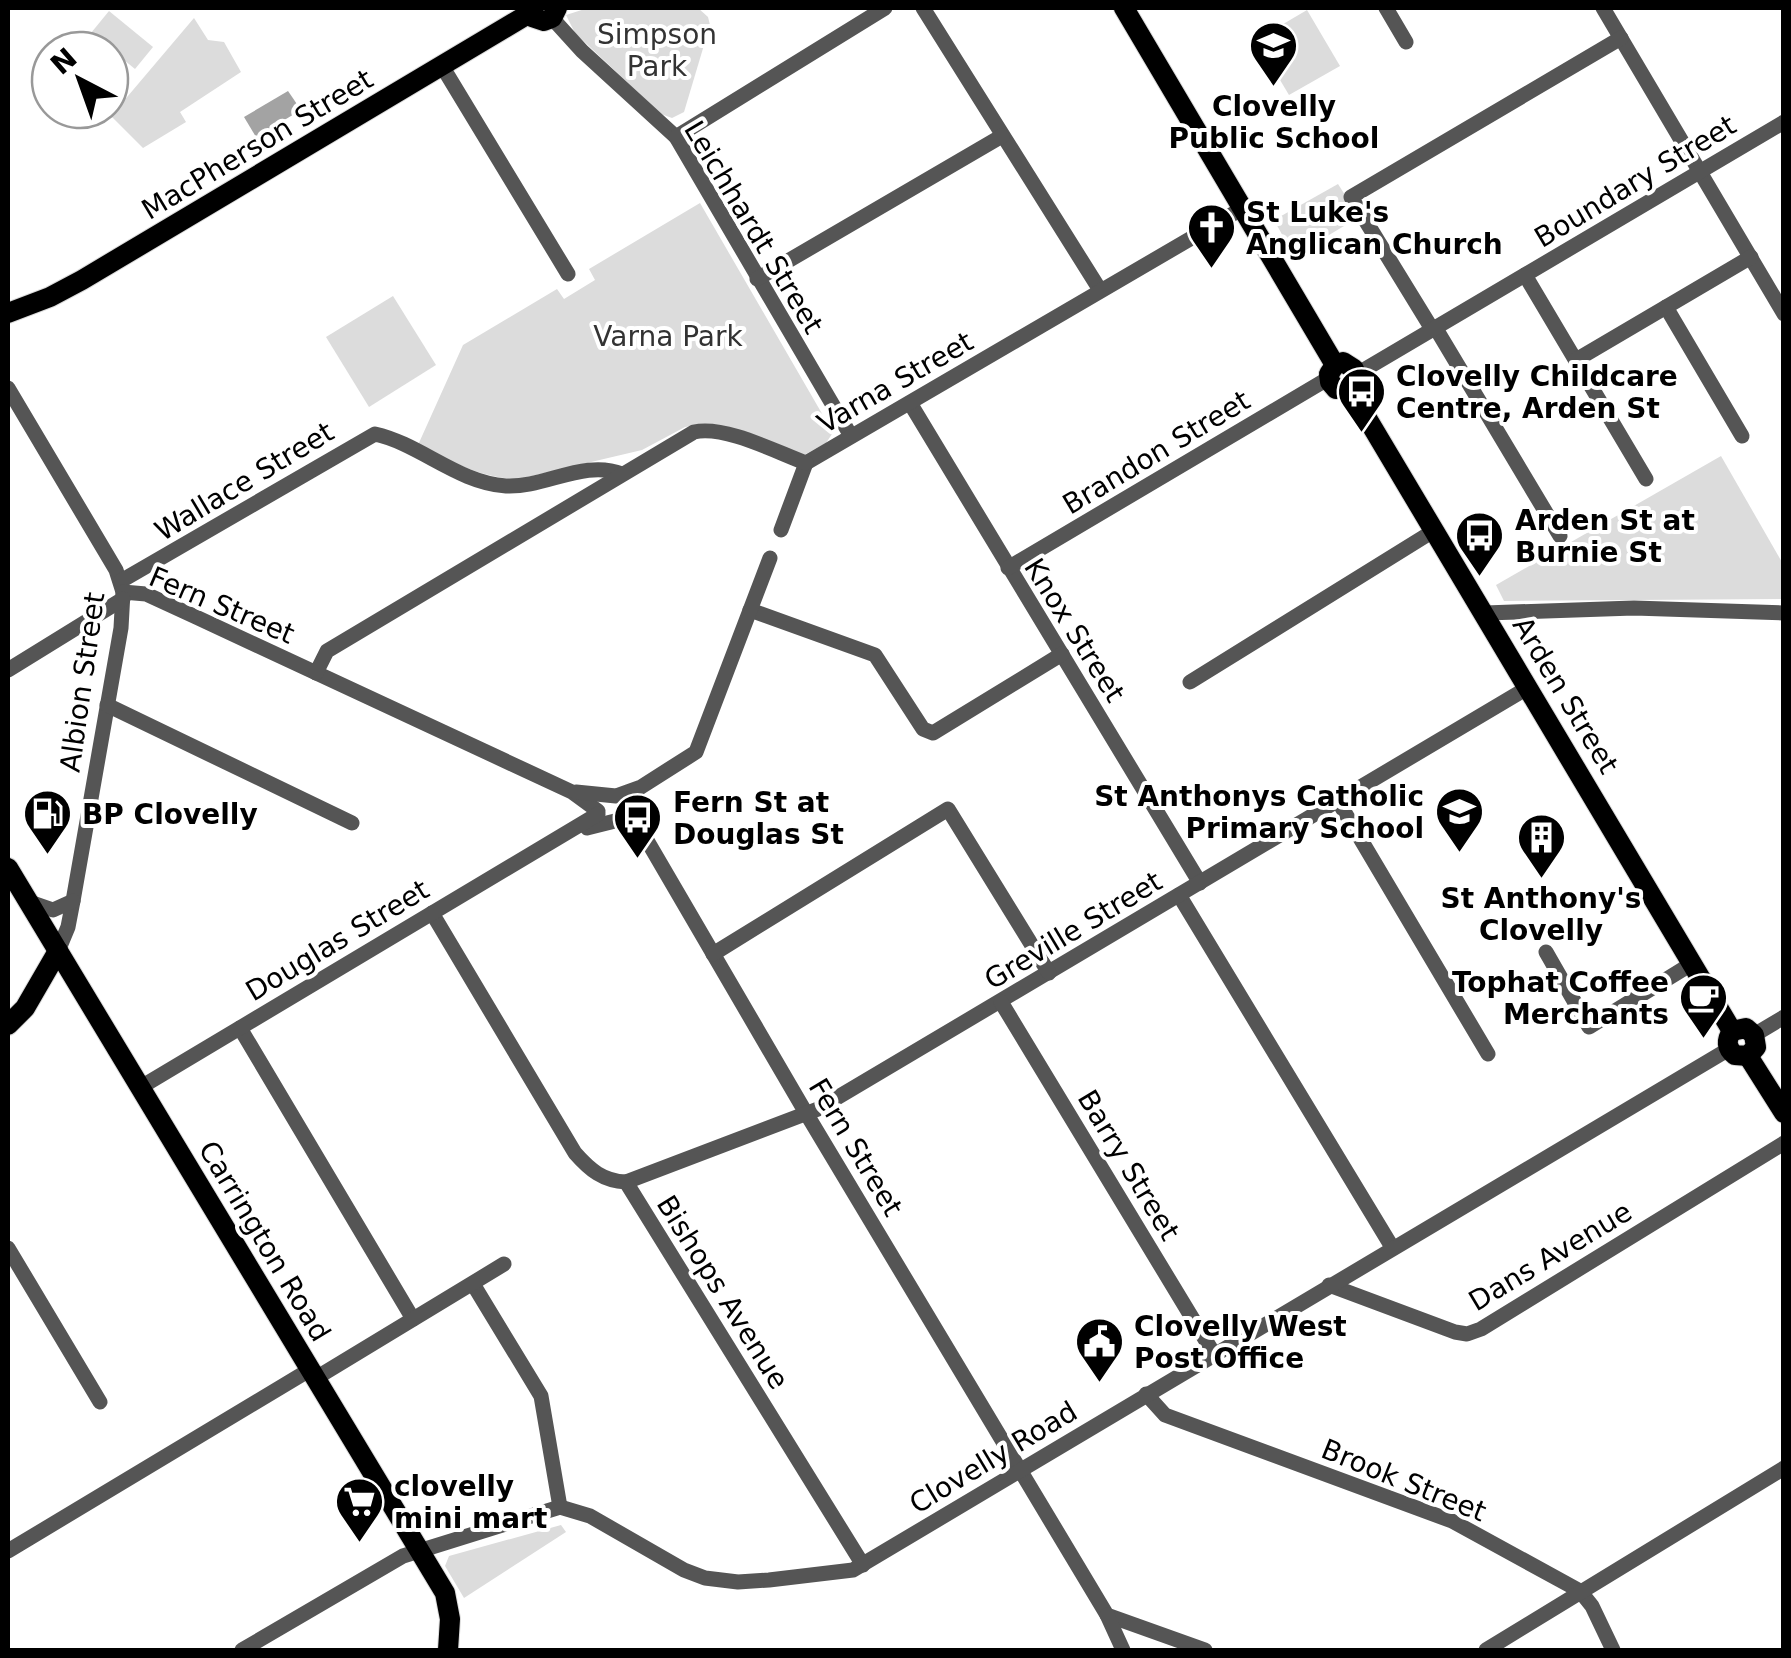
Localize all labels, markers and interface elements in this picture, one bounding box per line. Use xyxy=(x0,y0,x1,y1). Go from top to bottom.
park label: Simpson Park xyxy=(597,18,717,83)
school or university icon: Clovelly Public School xyxy=(1248,20,1300,88)
north arrow xyxy=(30,30,130,130)
text: N xyxy=(44,41,84,82)
street label: MacPherson Street xyxy=(136,62,379,226)
place label: Clovelly Public School xyxy=(1169,90,1379,155)
street label: Boundary Street xyxy=(1529,108,1742,254)
street label: Leichhardt Street xyxy=(677,115,830,339)
place label: St Luke's Anglican Church xyxy=(1246,196,1503,261)
church icon: St Luke's Anglican Church xyxy=(1185,202,1237,270)
park label: Varna Park xyxy=(593,320,744,353)
street label: Varna Street xyxy=(812,325,979,440)
place label: Clovelly Childcare Centre, Arden St xyxy=(1396,360,1678,425)
bus stop icon: Clovelly Childcare Centre, Arden St xyxy=(1335,366,1387,434)
street label: Brandon Street xyxy=(1057,384,1256,521)
street label: Wallace Street xyxy=(149,415,340,548)
place label: Arden St at Burnie St xyxy=(1515,504,1695,569)
bus stop icon: Arden St at Burnie St xyxy=(1454,510,1506,578)
street label: Knox Street xyxy=(1017,552,1132,708)
street label: Fern Street xyxy=(144,560,299,651)
street label: Albion Street xyxy=(54,590,111,774)
street label: Arden Street xyxy=(1506,611,1625,780)
place label: St Anthonys Catholic Primary School xyxy=(1094,780,1424,845)
place label: Fern St at Douglas St xyxy=(673,786,844,851)
school or university icon: St Anthonys Catholic Primary School xyxy=(1433,786,1485,854)
fuel station icon: BP Clovelly xyxy=(21,788,73,856)
bus stop icon: Fern St at Douglas St xyxy=(612,792,664,860)
place label: BP Clovelly xyxy=(82,798,258,831)
building icon: St Anthony's Clovelly xyxy=(1515,812,1567,880)
street label: Greville Street xyxy=(979,865,1168,996)
street label: Douglas Street xyxy=(240,873,435,1008)
place label: St Anthony's Clovelly xyxy=(1441,882,1641,947)
place label: Tophat Coffee Merchants xyxy=(1452,966,1669,1031)
cafe icon: Tophat Coffee Merchants xyxy=(1678,972,1730,1040)
street label: Fern Street xyxy=(802,1073,910,1222)
street label: Barry Street xyxy=(1071,1084,1186,1246)
street label: Carrington Road xyxy=(192,1135,337,1347)
street label: Bishops Avenue xyxy=(650,1189,795,1395)
street label: Dans Avenue xyxy=(1463,1195,1638,1318)
place label: Clovelly West Post Office xyxy=(1134,1310,1347,1375)
public building icon: Clovelly West Post Office xyxy=(1073,1316,1125,1384)
street label: Clovelly Road xyxy=(904,1394,1083,1520)
street label: Brook Street xyxy=(1317,1432,1491,1528)
place label: clovelly mini mart xyxy=(394,1470,547,1535)
supermarket icon: clovelly mini mart xyxy=(333,1476,385,1544)

